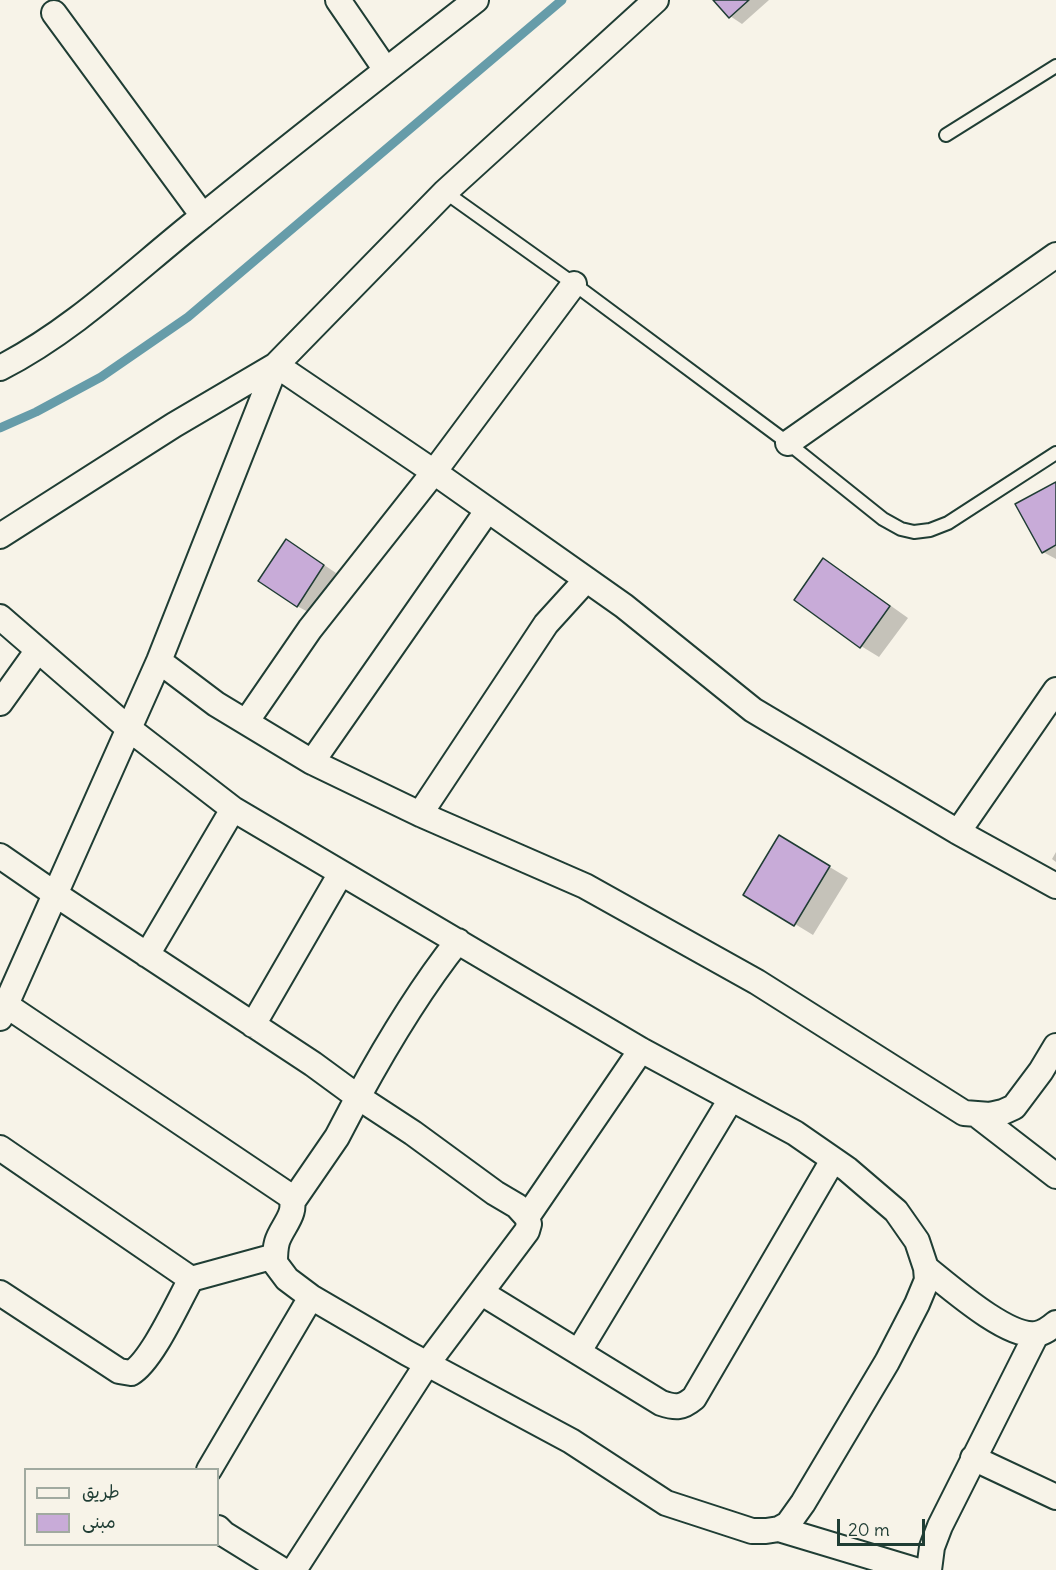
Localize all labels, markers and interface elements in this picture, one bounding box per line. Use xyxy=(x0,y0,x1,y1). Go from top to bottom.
legend xyxy=(24,1468,219,1546)
text: طريق xyxy=(82,1480,120,1503)
scale bar xyxy=(840,1507,928,1545)
text: مبنى xyxy=(82,1510,116,1533)
text: 20 m xyxy=(848,1518,890,1541)

